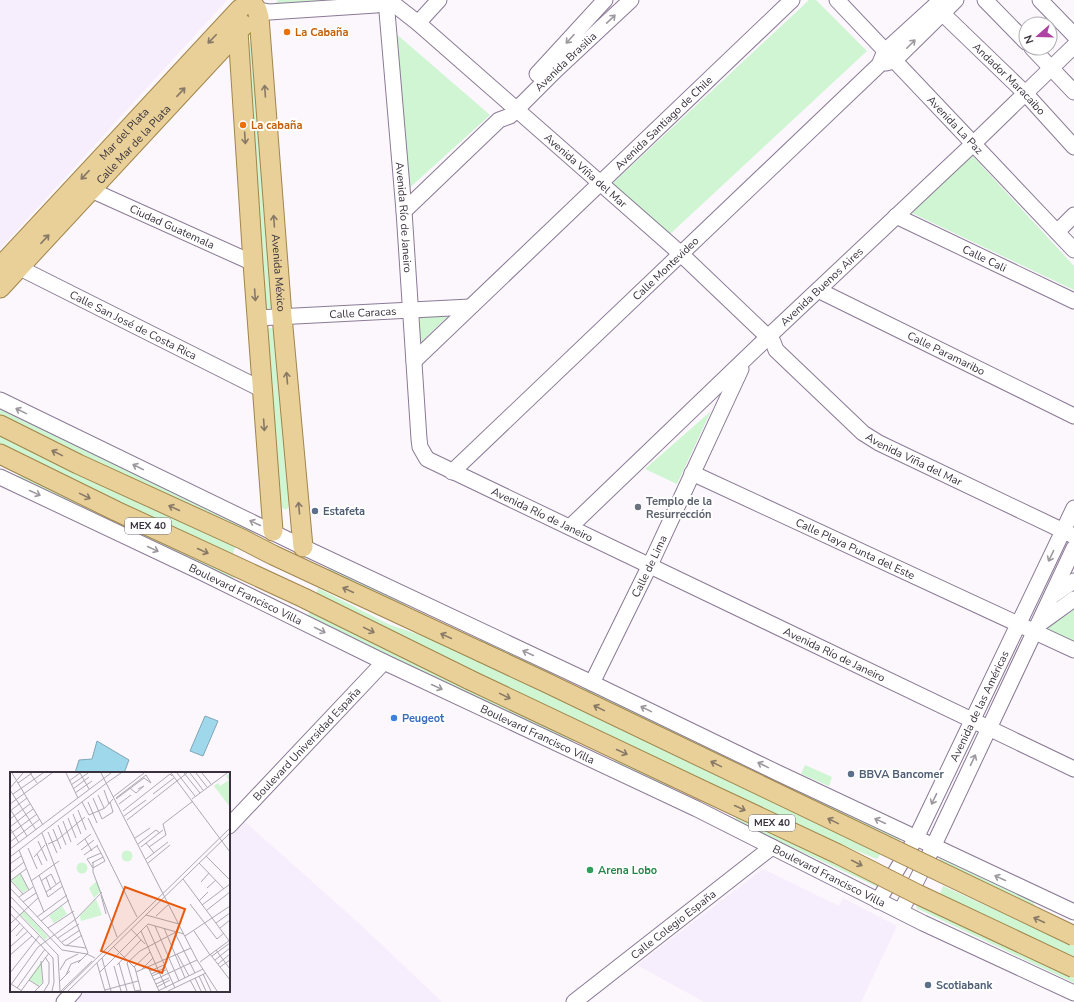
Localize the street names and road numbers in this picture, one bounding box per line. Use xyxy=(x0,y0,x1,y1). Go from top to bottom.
street label: Avenida Brasilia xyxy=(531,29,600,95)
street label: Andador Maracaibo xyxy=(970,39,1049,118)
street label: Avenida Santiago de Chile xyxy=(611,72,716,173)
street label: Avenida La Paz xyxy=(924,92,987,157)
street label: Calle Mar de la Plata xyxy=(93,101,174,187)
street label: Mar del Plata xyxy=(96,104,152,163)
street label: Avenida Viña del Mar xyxy=(541,130,631,211)
street label: Avenida Río de Janeiro xyxy=(392,161,416,273)
street label: Ciudad Guatemala xyxy=(127,201,217,252)
street label: Avenida México xyxy=(268,233,289,312)
street label: Calle Montevideo xyxy=(629,233,702,304)
street label: Calle Cali xyxy=(960,241,1009,275)
street label: Avenida Buenos Aires xyxy=(777,244,866,329)
street label: Calle San José de Costa Rica xyxy=(67,287,200,363)
street label: Calle Caracas xyxy=(329,303,397,322)
street label: Calle Paramaribo xyxy=(905,328,988,379)
street label: Avenida Viña del Mar xyxy=(863,429,965,489)
street label: Avenida Río de Janeiro xyxy=(489,483,596,545)
street label: Calle Playa Punta del Este xyxy=(793,515,918,583)
road number: MEX 40 xyxy=(125,518,171,534)
street label: Calle de Lima xyxy=(628,533,670,600)
street label: Boulevard Francisco Villa xyxy=(186,560,305,628)
street label: Avenida Río de Janeiro xyxy=(781,623,888,685)
street label: Avenida de las Américas xyxy=(946,648,1012,764)
street label: Boulevard Universidad España xyxy=(249,684,364,804)
street label: Boulevard Francisco Villa xyxy=(478,701,597,767)
road number: MEX 40 xyxy=(749,815,795,831)
street label: Boulevard Francisco Villa xyxy=(770,841,888,910)
street label: Calle Colegio España xyxy=(627,886,719,962)

